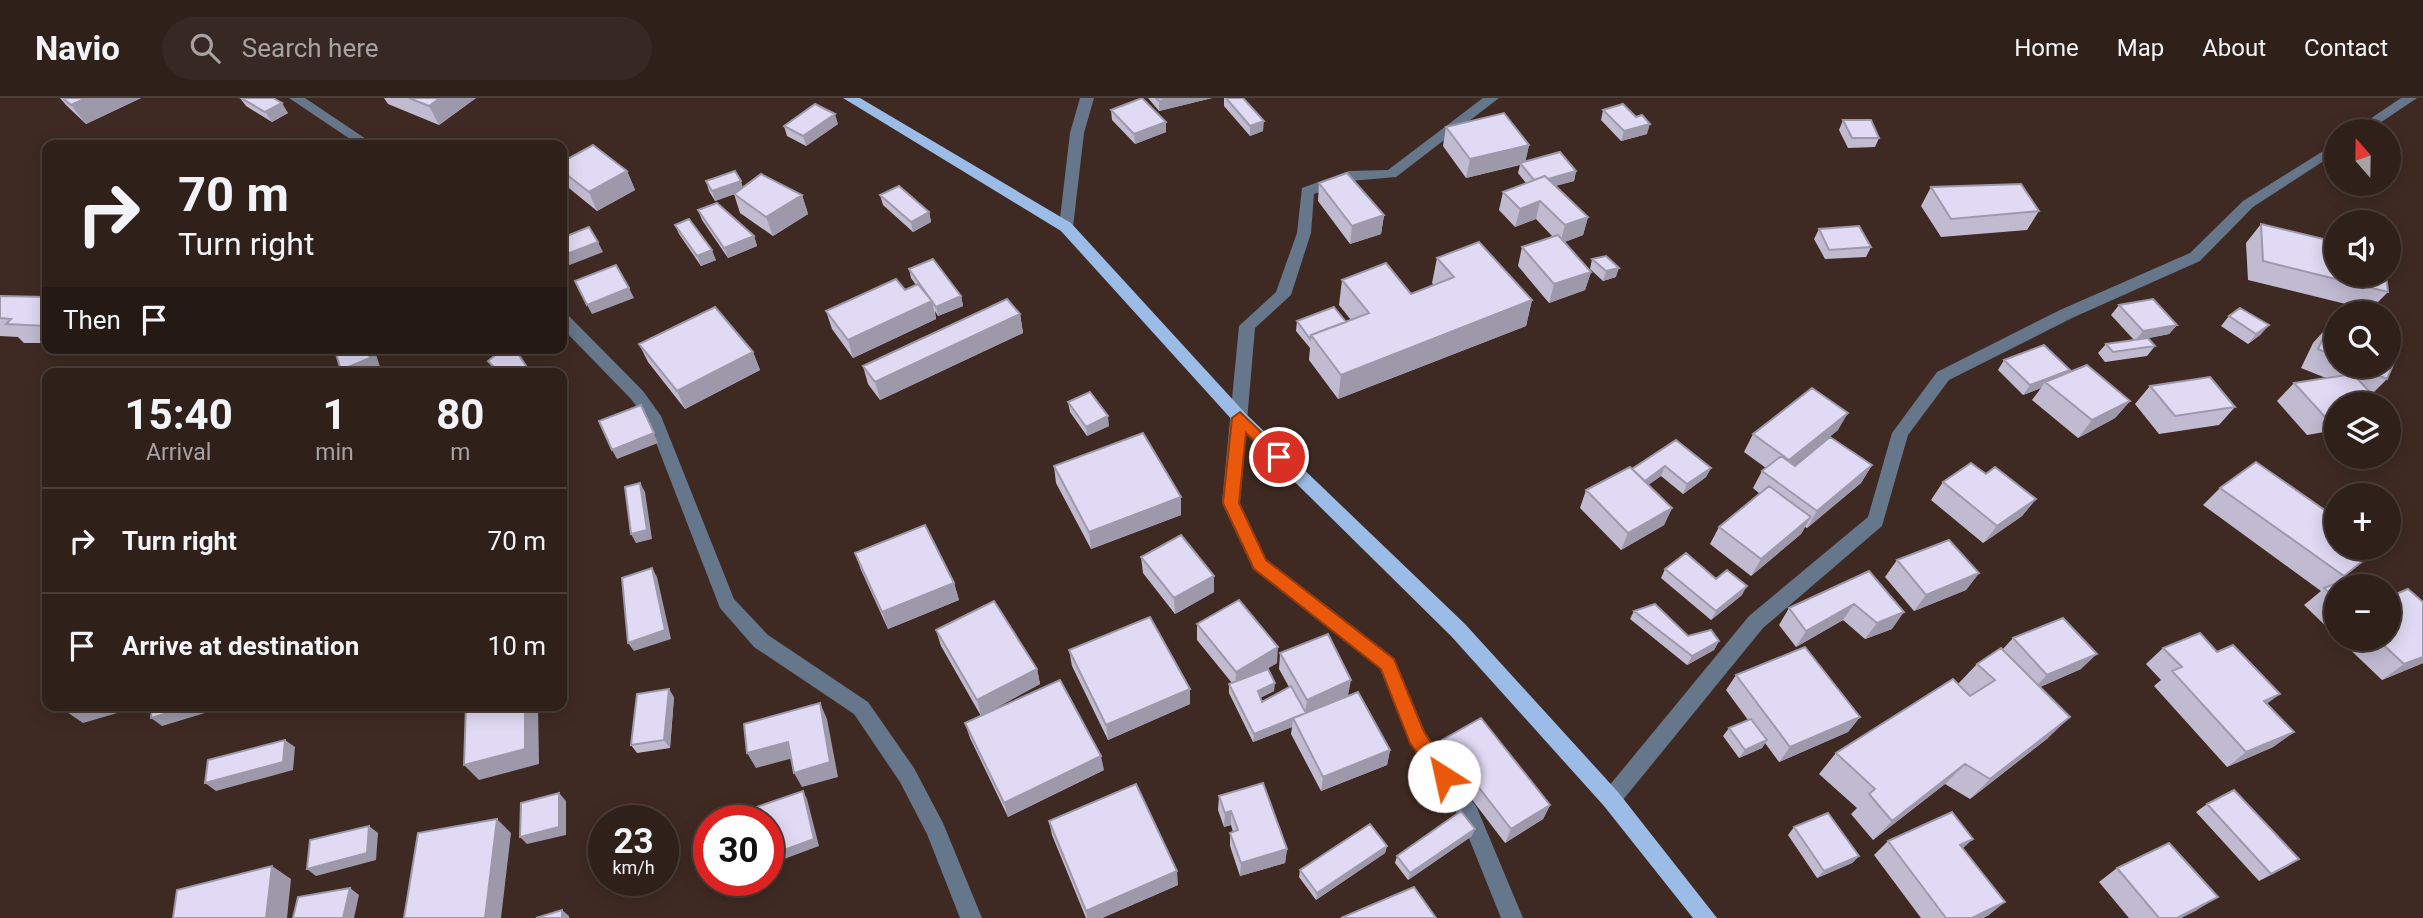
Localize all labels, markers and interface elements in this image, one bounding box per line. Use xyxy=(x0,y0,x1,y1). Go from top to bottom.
search box xyxy=(162,17,652,80)
text: Navio xyxy=(35,29,120,68)
icon: search xyxy=(186,29,224,67)
text: Search here xyxy=(242,33,379,63)
text: Home xyxy=(2014,34,2079,62)
text: Map xyxy=(2117,34,2164,62)
text: About xyxy=(2202,34,2266,62)
text: Contact xyxy=(2304,34,2388,62)
north arrow xyxy=(2324,119,2401,196)
map controls xyxy=(2324,119,2401,651)
text: 70 m xyxy=(178,166,289,223)
icon: right xyxy=(63,168,154,259)
button: sound xyxy=(2324,210,2401,287)
text: Turn right xyxy=(178,225,314,263)
icon: arrive xyxy=(135,301,173,339)
button: search xyxy=(2324,301,2401,378)
text: Then xyxy=(63,305,121,335)
text: 15:40 xyxy=(125,390,233,439)
text: 1 xyxy=(322,390,347,439)
text: 80 xyxy=(436,390,484,439)
button: layers xyxy=(2324,392,2401,469)
pin xyxy=(1249,427,1309,487)
icon: arrive xyxy=(1260,438,1298,476)
text: Arrival xyxy=(146,439,211,466)
text: min xyxy=(315,439,354,466)
text: m xyxy=(450,439,470,466)
button: + xyxy=(2324,483,2401,560)
icon: right xyxy=(63,522,101,560)
text: Turn right xyxy=(122,526,237,556)
text: 70 m xyxy=(488,526,546,556)
button: − xyxy=(2324,574,2401,651)
icon: arrive xyxy=(63,627,101,665)
text: Arrive at destination xyxy=(122,631,359,661)
text: 10 m xyxy=(488,631,546,661)
position arrow xyxy=(1407,739,1481,813)
speed limit sign: 30 xyxy=(693,805,784,896)
text: 23 xyxy=(613,821,654,862)
text: km/h xyxy=(612,857,655,878)

